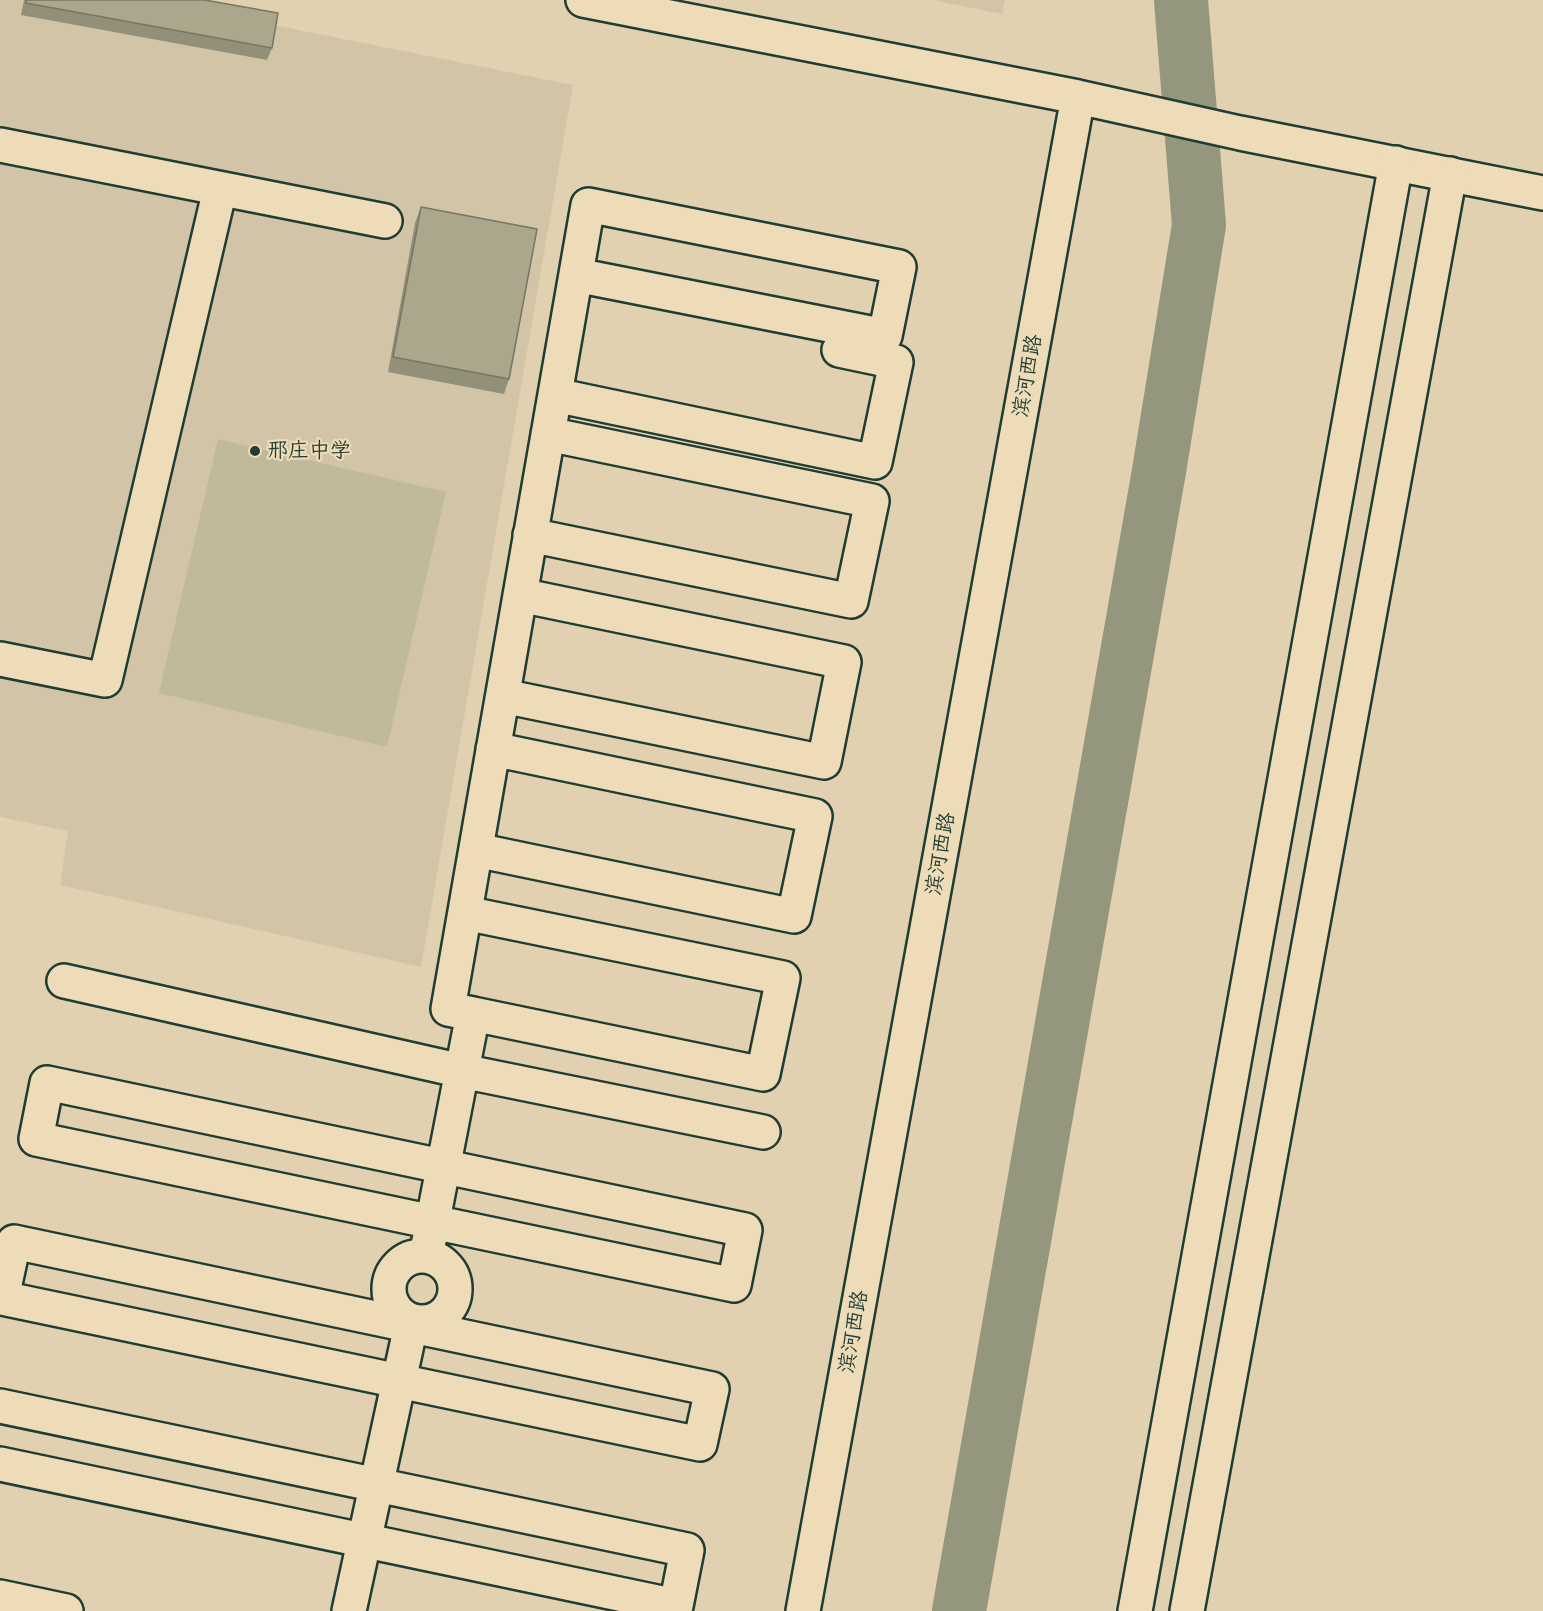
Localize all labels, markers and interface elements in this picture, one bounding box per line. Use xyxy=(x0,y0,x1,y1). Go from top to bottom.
street label: 滨河西路 xyxy=(1008,332,1048,420)
place label: 邢庄中学 xyxy=(267,438,351,464)
marker: 邢庄中学 xyxy=(248,444,262,458)
street label: 滨河西路 xyxy=(921,810,961,898)
street label: 滨河西路 xyxy=(834,1288,874,1376)

